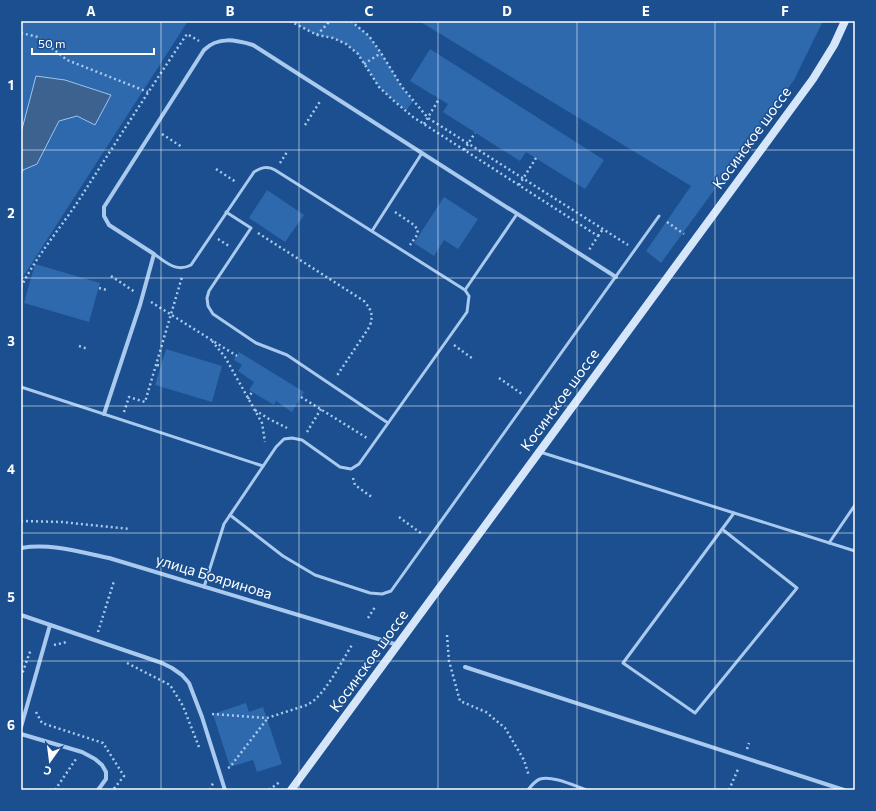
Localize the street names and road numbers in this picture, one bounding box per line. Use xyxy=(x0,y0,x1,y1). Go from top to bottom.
street label: Косинское шоссе xyxy=(708,83,794,192)
street label: Косинское шоссе xyxy=(516,345,602,454)
street label: улица Бояринова xyxy=(154,550,275,602)
street label: Косинское шоссе xyxy=(325,606,411,715)

